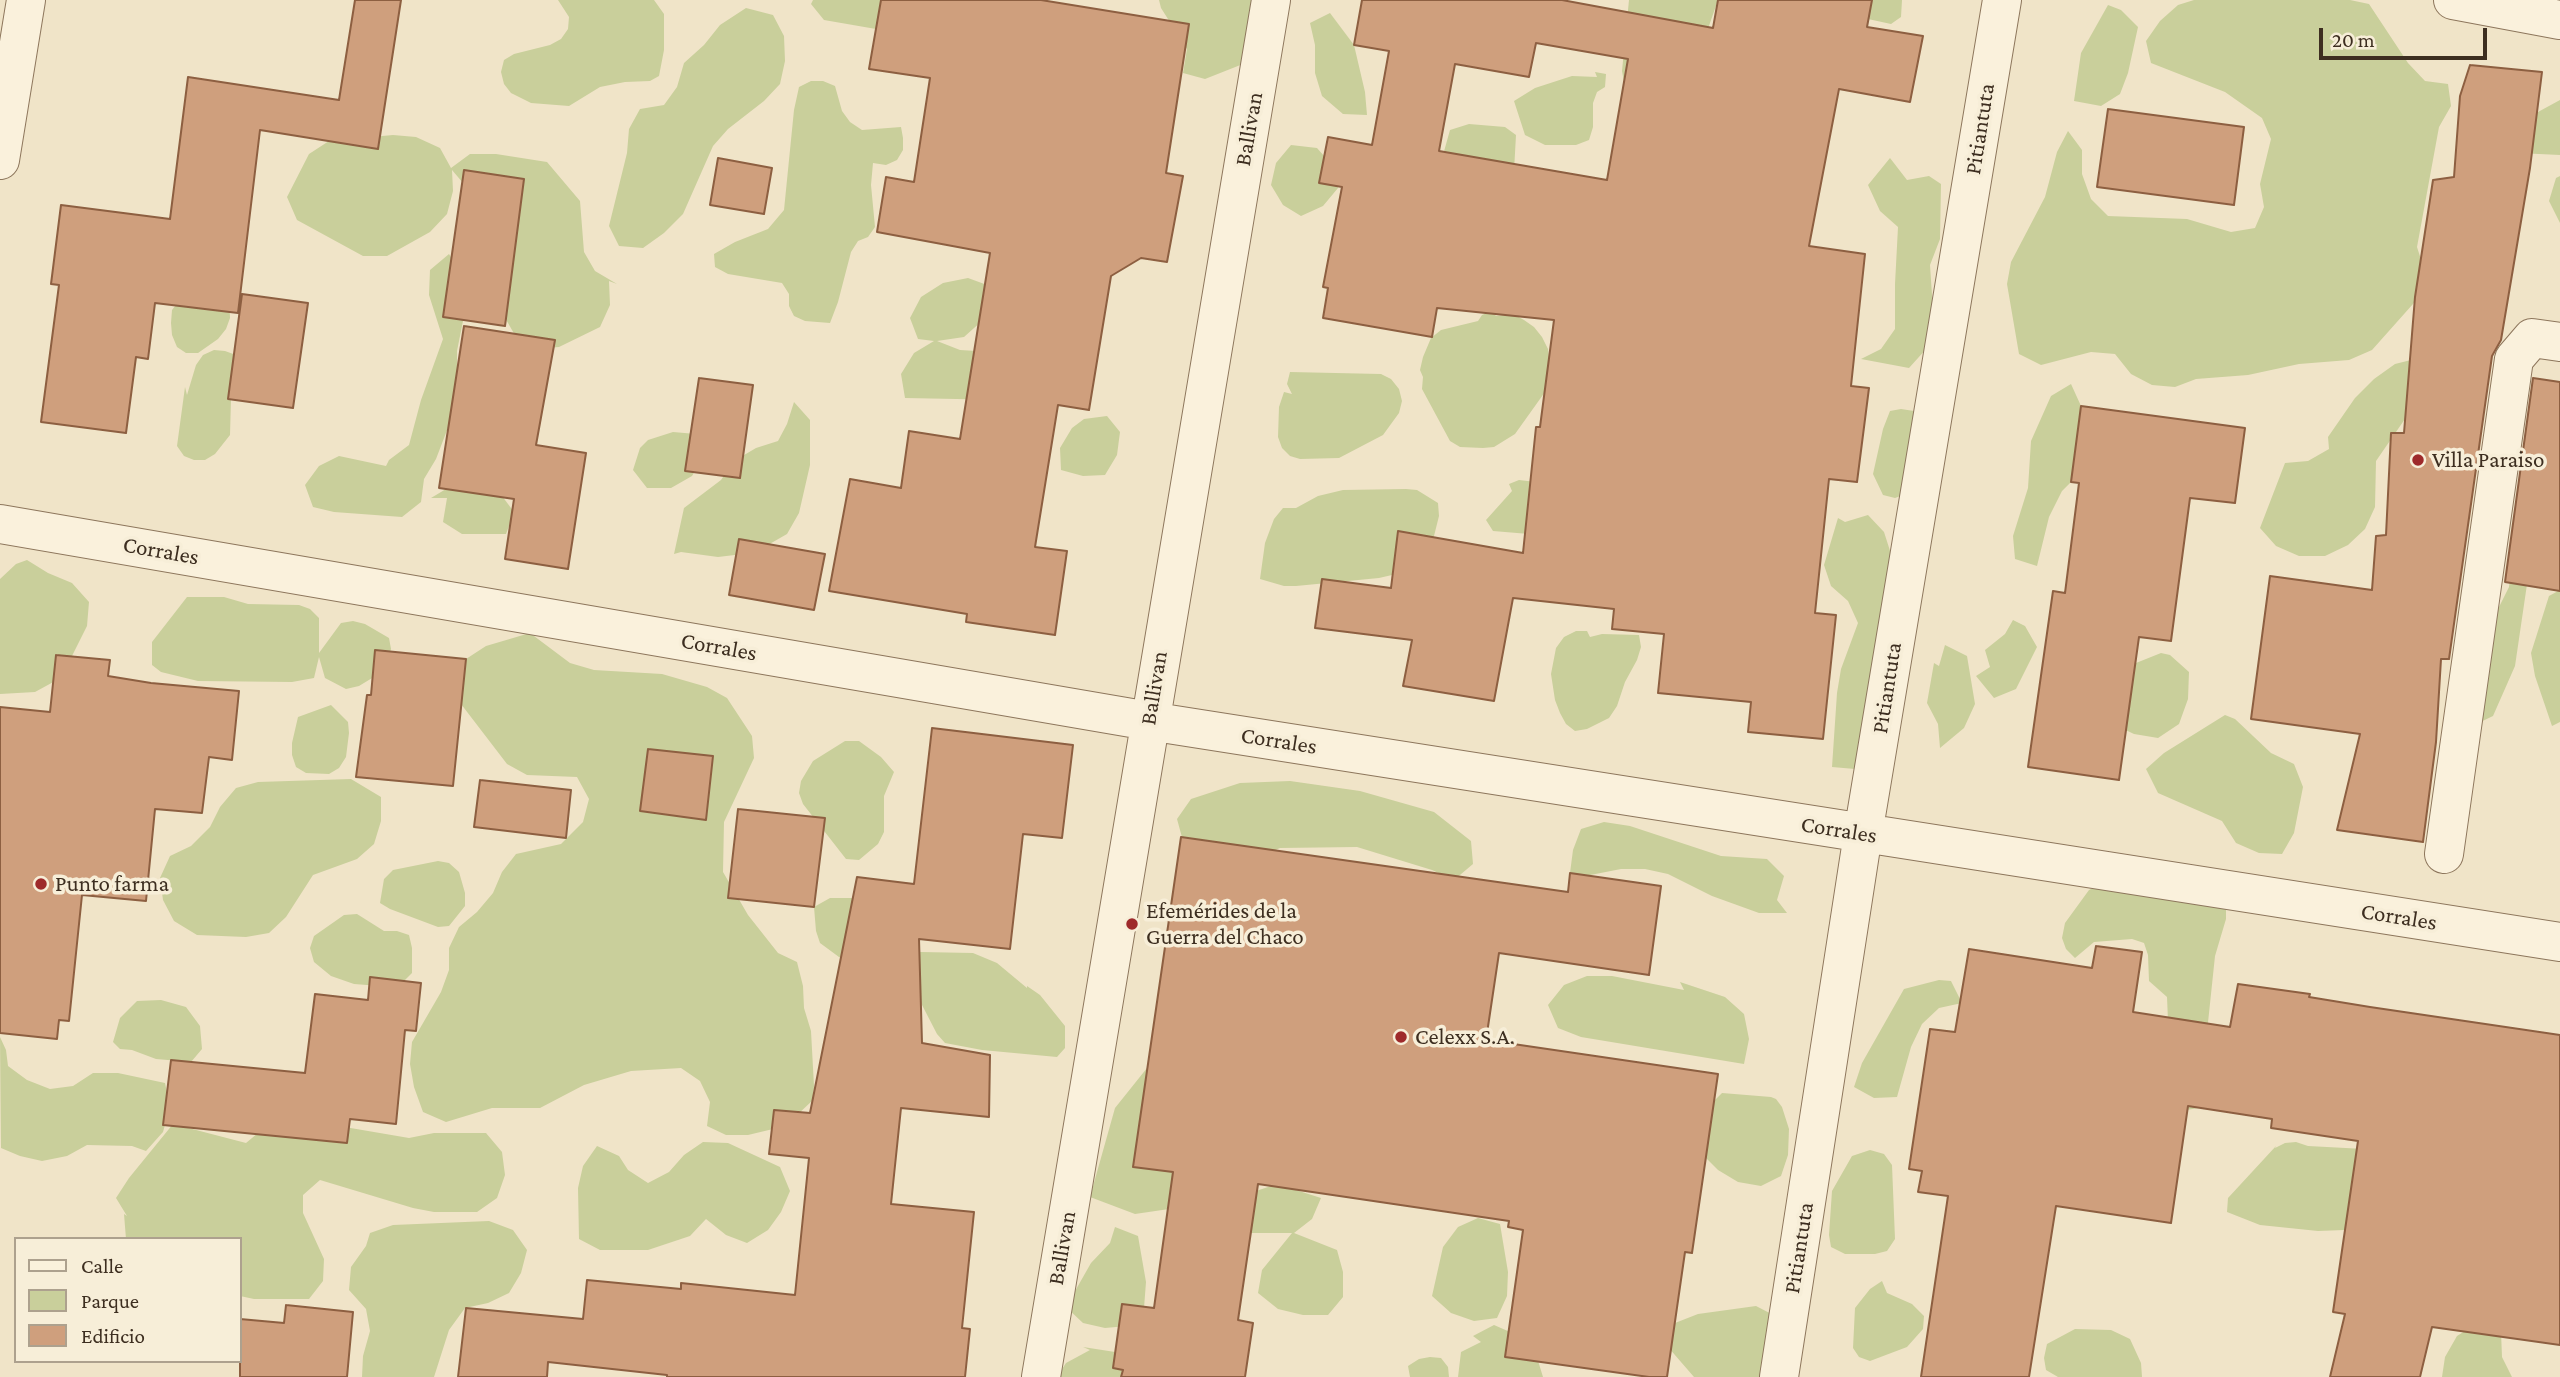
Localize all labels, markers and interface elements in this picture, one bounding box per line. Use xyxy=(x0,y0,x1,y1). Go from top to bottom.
scale bar xyxy=(2322,14,2490,58)
text: 20 m xyxy=(2332,28,2375,52)
street label: Pitiantuta xyxy=(1959,81,2001,177)
street label: Ballivan xyxy=(1229,90,1269,168)
place label: Villa Paraiso xyxy=(2432,446,2545,474)
marker: Villa Paraiso xyxy=(2410,452,2426,468)
street label: Corrales xyxy=(121,531,201,571)
street label: Corrales xyxy=(679,627,759,667)
street label: Pitiantuta xyxy=(1866,640,1908,736)
street label: Ballivan xyxy=(1135,649,1173,727)
street label: Corrales xyxy=(1239,721,1319,761)
street label: Corrales xyxy=(1799,810,1879,850)
place label: Punto farma xyxy=(55,870,169,898)
marker: Punto farma xyxy=(33,876,49,892)
place label: Efemérides de la Guerra del Chaco xyxy=(1146,897,1304,951)
street label: Corrales xyxy=(2359,897,2439,937)
marker: Efemérides de la Guerra del Chaco xyxy=(1124,916,1140,932)
place label: Celexx S.A. xyxy=(1415,1023,1515,1051)
marker: Celexx S.A. xyxy=(1393,1029,1409,1045)
street label: Pitiantuta xyxy=(1778,1200,1820,1296)
street label: Ballivan xyxy=(1042,1209,1082,1287)
legend xyxy=(14,1237,242,1363)
text: Calle xyxy=(81,1254,123,1278)
text: Parque xyxy=(81,1289,139,1313)
text: Edificio xyxy=(81,1324,145,1348)

